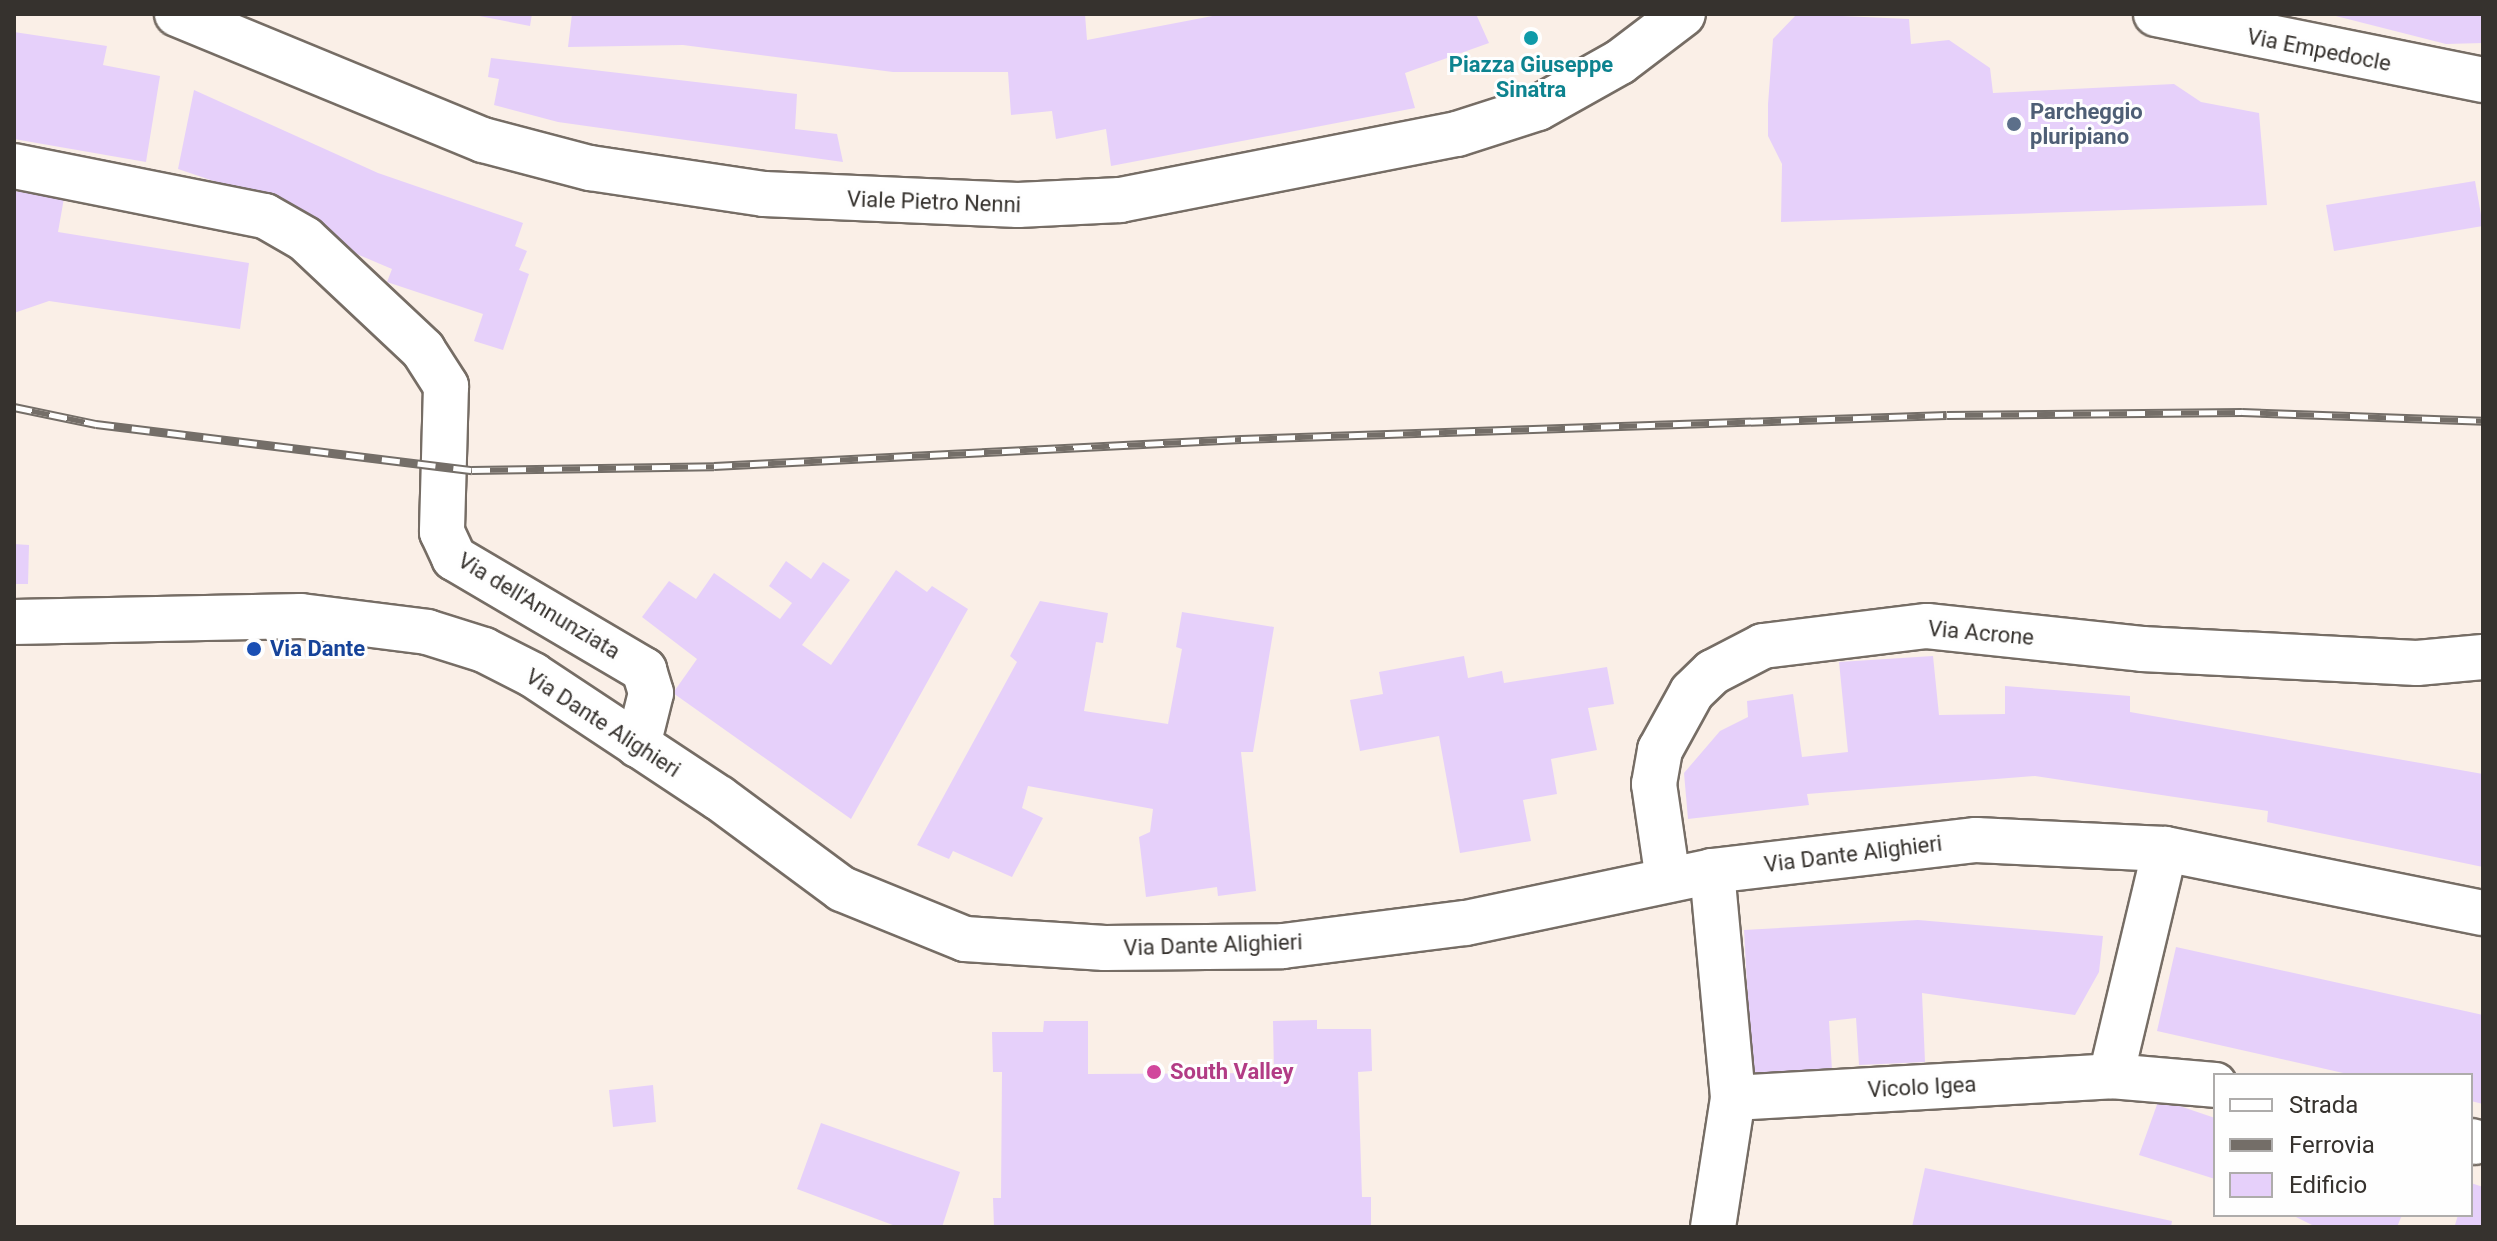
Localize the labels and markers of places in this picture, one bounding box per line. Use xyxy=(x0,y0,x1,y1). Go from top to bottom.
marker: Piazza Giuseppe Sinatra xyxy=(1522,29,1540,47)
place label: Piazza Giuseppe Sinatra xyxy=(1449,51,1613,102)
place label: Parcheggio pluripiano xyxy=(2030,98,2143,150)
marker: Parcheggio pluripiano xyxy=(2005,115,2023,133)
place label: Via Dante xyxy=(270,636,365,662)
marker: Via Dante xyxy=(245,640,263,658)
place label: South Valley xyxy=(1170,1059,1294,1085)
marker: South Valley xyxy=(1145,1063,1163,1081)

